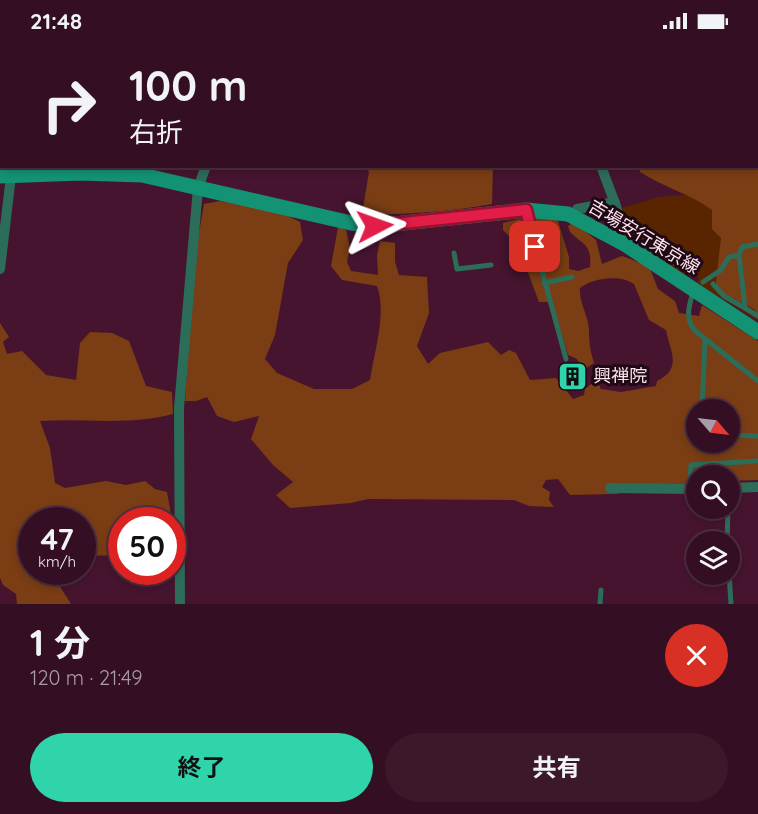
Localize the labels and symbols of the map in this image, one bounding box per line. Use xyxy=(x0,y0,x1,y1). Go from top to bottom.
position arrow xyxy=(343,194,407,258)
street label: 吉場安行東京線 xyxy=(584,194,704,279)
pin xyxy=(509,221,560,272)
building icon: 興禅院 xyxy=(556,360,588,392)
place label: 興禅院 xyxy=(593,364,647,387)
north arrow xyxy=(686,399,740,453)
speed limit sign: 50 xyxy=(108,507,186,585)

